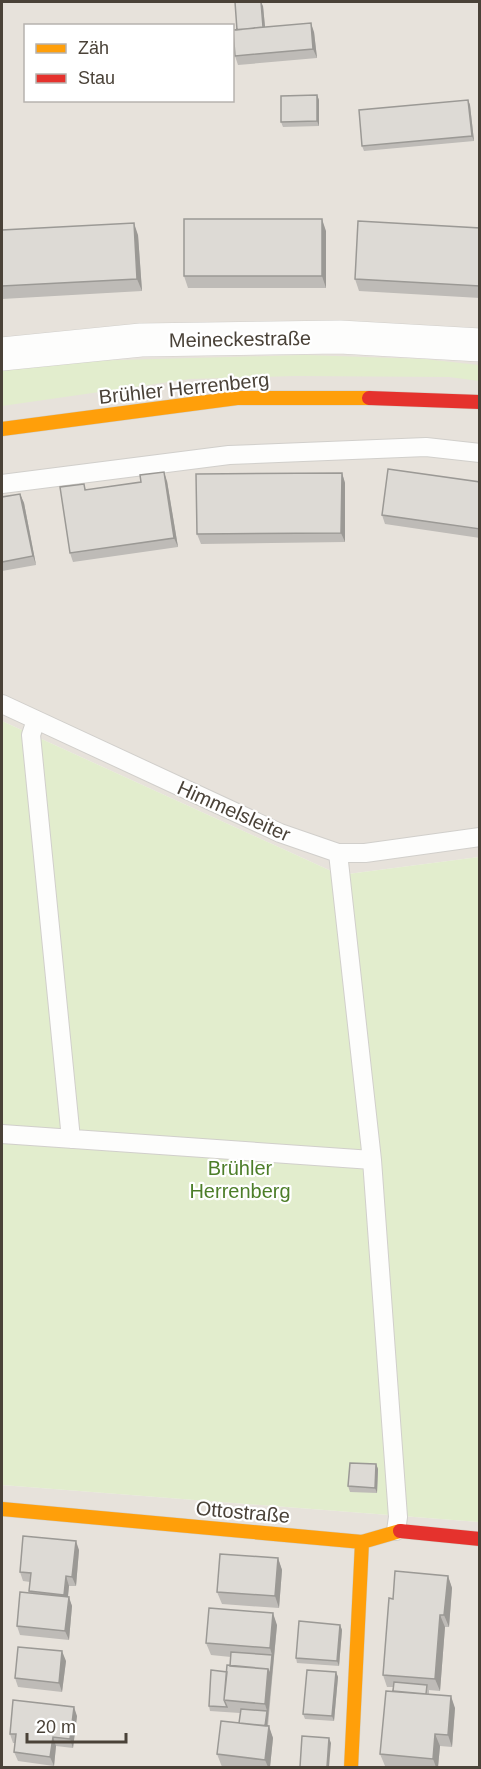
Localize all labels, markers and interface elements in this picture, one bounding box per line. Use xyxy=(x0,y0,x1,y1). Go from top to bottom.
legend xyxy=(24,24,234,102)
text: Zäh xyxy=(78,38,109,58)
text: Stau xyxy=(78,68,115,88)
street label: Meineckestraße xyxy=(169,327,311,351)
street label: Brühler Herrenberg xyxy=(98,368,270,408)
street label: Himmelsleiter xyxy=(174,776,294,846)
park label: Brühler Herrenberg xyxy=(189,1157,291,1202)
street label: Ottostraße xyxy=(195,1497,291,1527)
scale bar xyxy=(27,1706,126,1744)
text: 20 m xyxy=(36,1717,76,1737)

